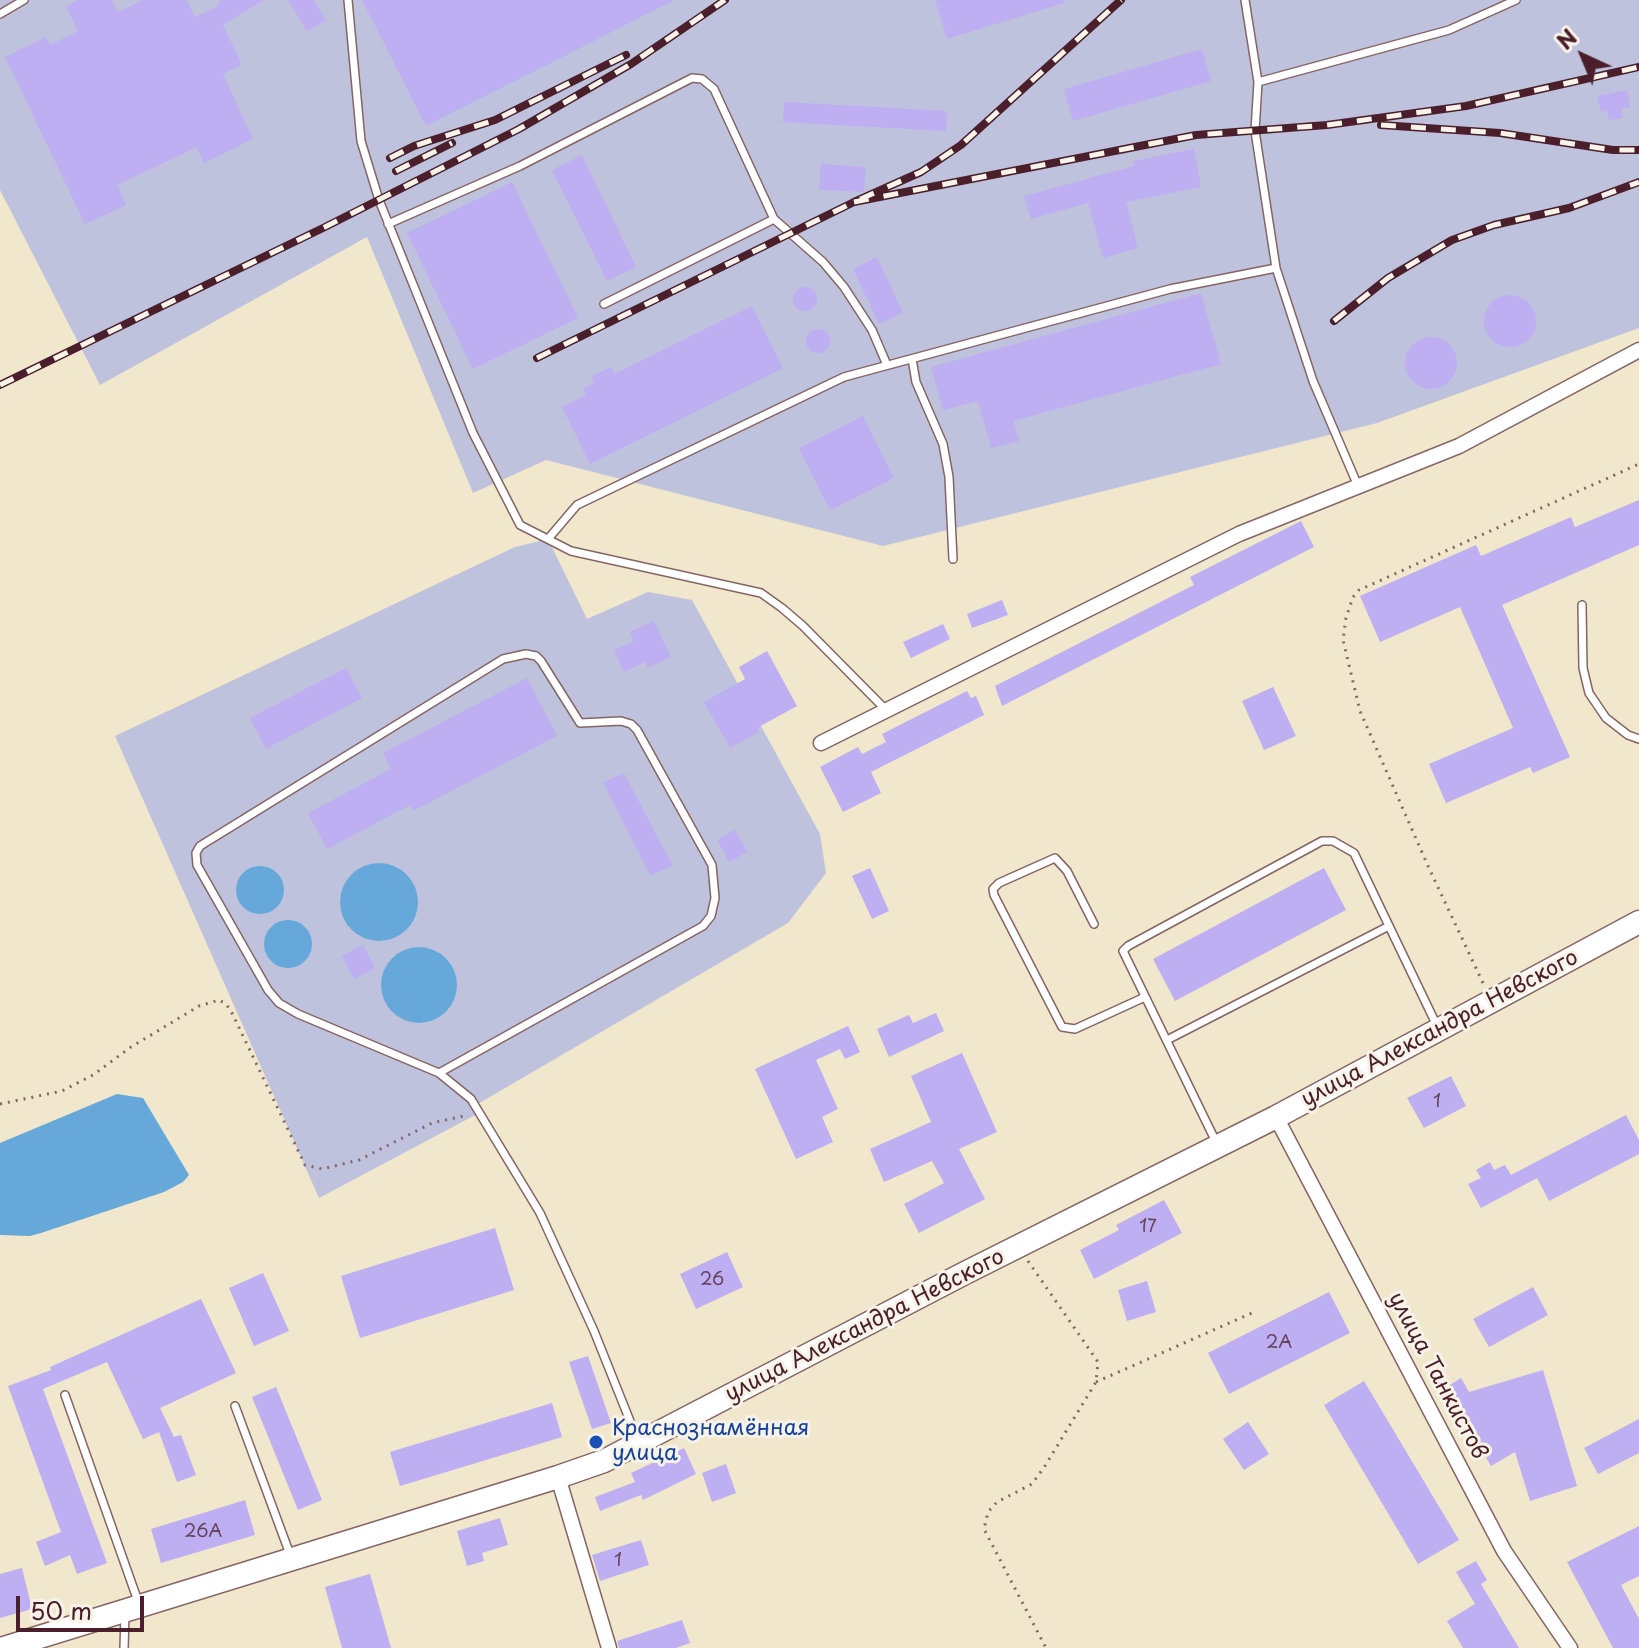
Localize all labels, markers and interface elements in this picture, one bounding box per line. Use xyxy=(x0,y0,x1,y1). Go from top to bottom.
north arrow xyxy=(1543,16,1623,96)
text: N xyxy=(1548,20,1584,56)
street label: улица Александра Невского xyxy=(1297,945,1583,1113)
house number: 1 xyxy=(1433,1091,1441,1113)
house number: 17 xyxy=(1139,1216,1157,1238)
street label: улица Александра Невского xyxy=(721,1244,1009,1408)
house number: 26 xyxy=(700,1269,724,1291)
street label: улица Танкистов xyxy=(1382,1288,1492,1464)
house number: 2А xyxy=(1266,1332,1292,1354)
place label: Краснознамённая улица xyxy=(612,1416,809,1468)
marker: Краснознамённая улица xyxy=(587,1433,605,1451)
house number: 26А xyxy=(184,1521,222,1543)
house number: 1 xyxy=(614,1550,622,1572)
scale bar xyxy=(20,1580,148,1630)
text: 50 m xyxy=(30,1592,92,1628)

